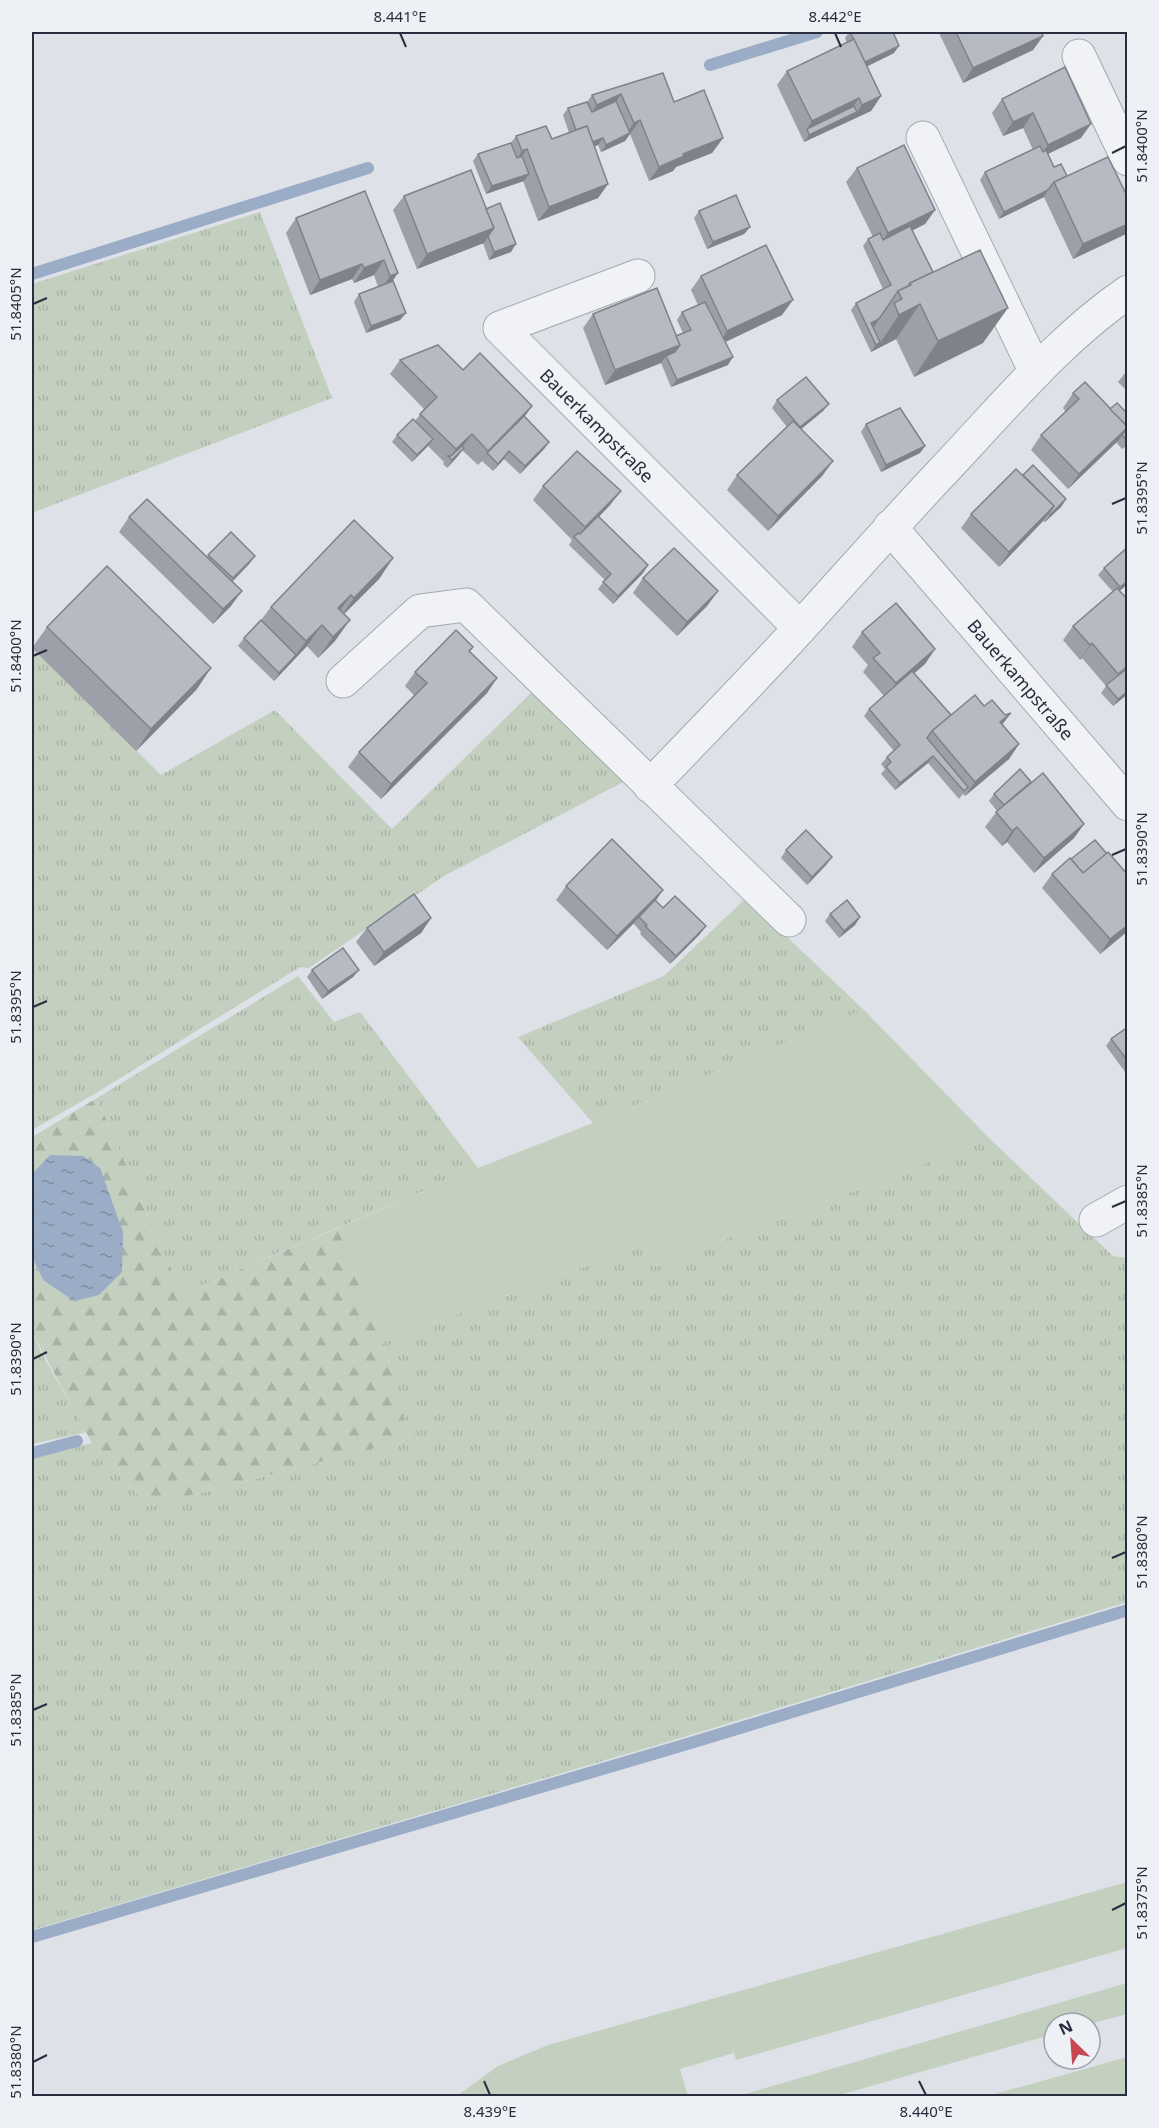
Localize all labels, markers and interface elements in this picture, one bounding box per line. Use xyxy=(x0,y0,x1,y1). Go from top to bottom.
text: 8.441°E xyxy=(373,6,427,26)
text: 8.442°E xyxy=(808,6,862,26)
text: 51.8400°N xyxy=(1131,109,1151,183)
text: 51.8405°N xyxy=(5,267,25,341)
street label: Bauerkampstraße xyxy=(535,363,659,487)
text: 51.8395°N xyxy=(1131,461,1151,535)
street label: Bauerkampstraße xyxy=(962,614,1080,745)
text: 51.8400°N xyxy=(5,619,25,693)
text: 51.8390°N xyxy=(1131,812,1151,886)
text: 51.8395°N xyxy=(5,970,25,1044)
text: 51.8385°N xyxy=(1131,1164,1151,1238)
text: 51.8390°N xyxy=(5,1322,25,1396)
text: 51.8380°N xyxy=(1131,1515,1151,1589)
text: 51.8385°N xyxy=(5,1673,25,1747)
text: 51.8375°N xyxy=(1131,1866,1151,1940)
north arrow xyxy=(1042,2011,1102,2071)
text: N xyxy=(1055,2015,1076,2040)
text: 51.8380°N xyxy=(5,2025,25,2099)
text: 8.439°E xyxy=(463,2101,517,2121)
text: 8.440°E xyxy=(899,2101,953,2121)

